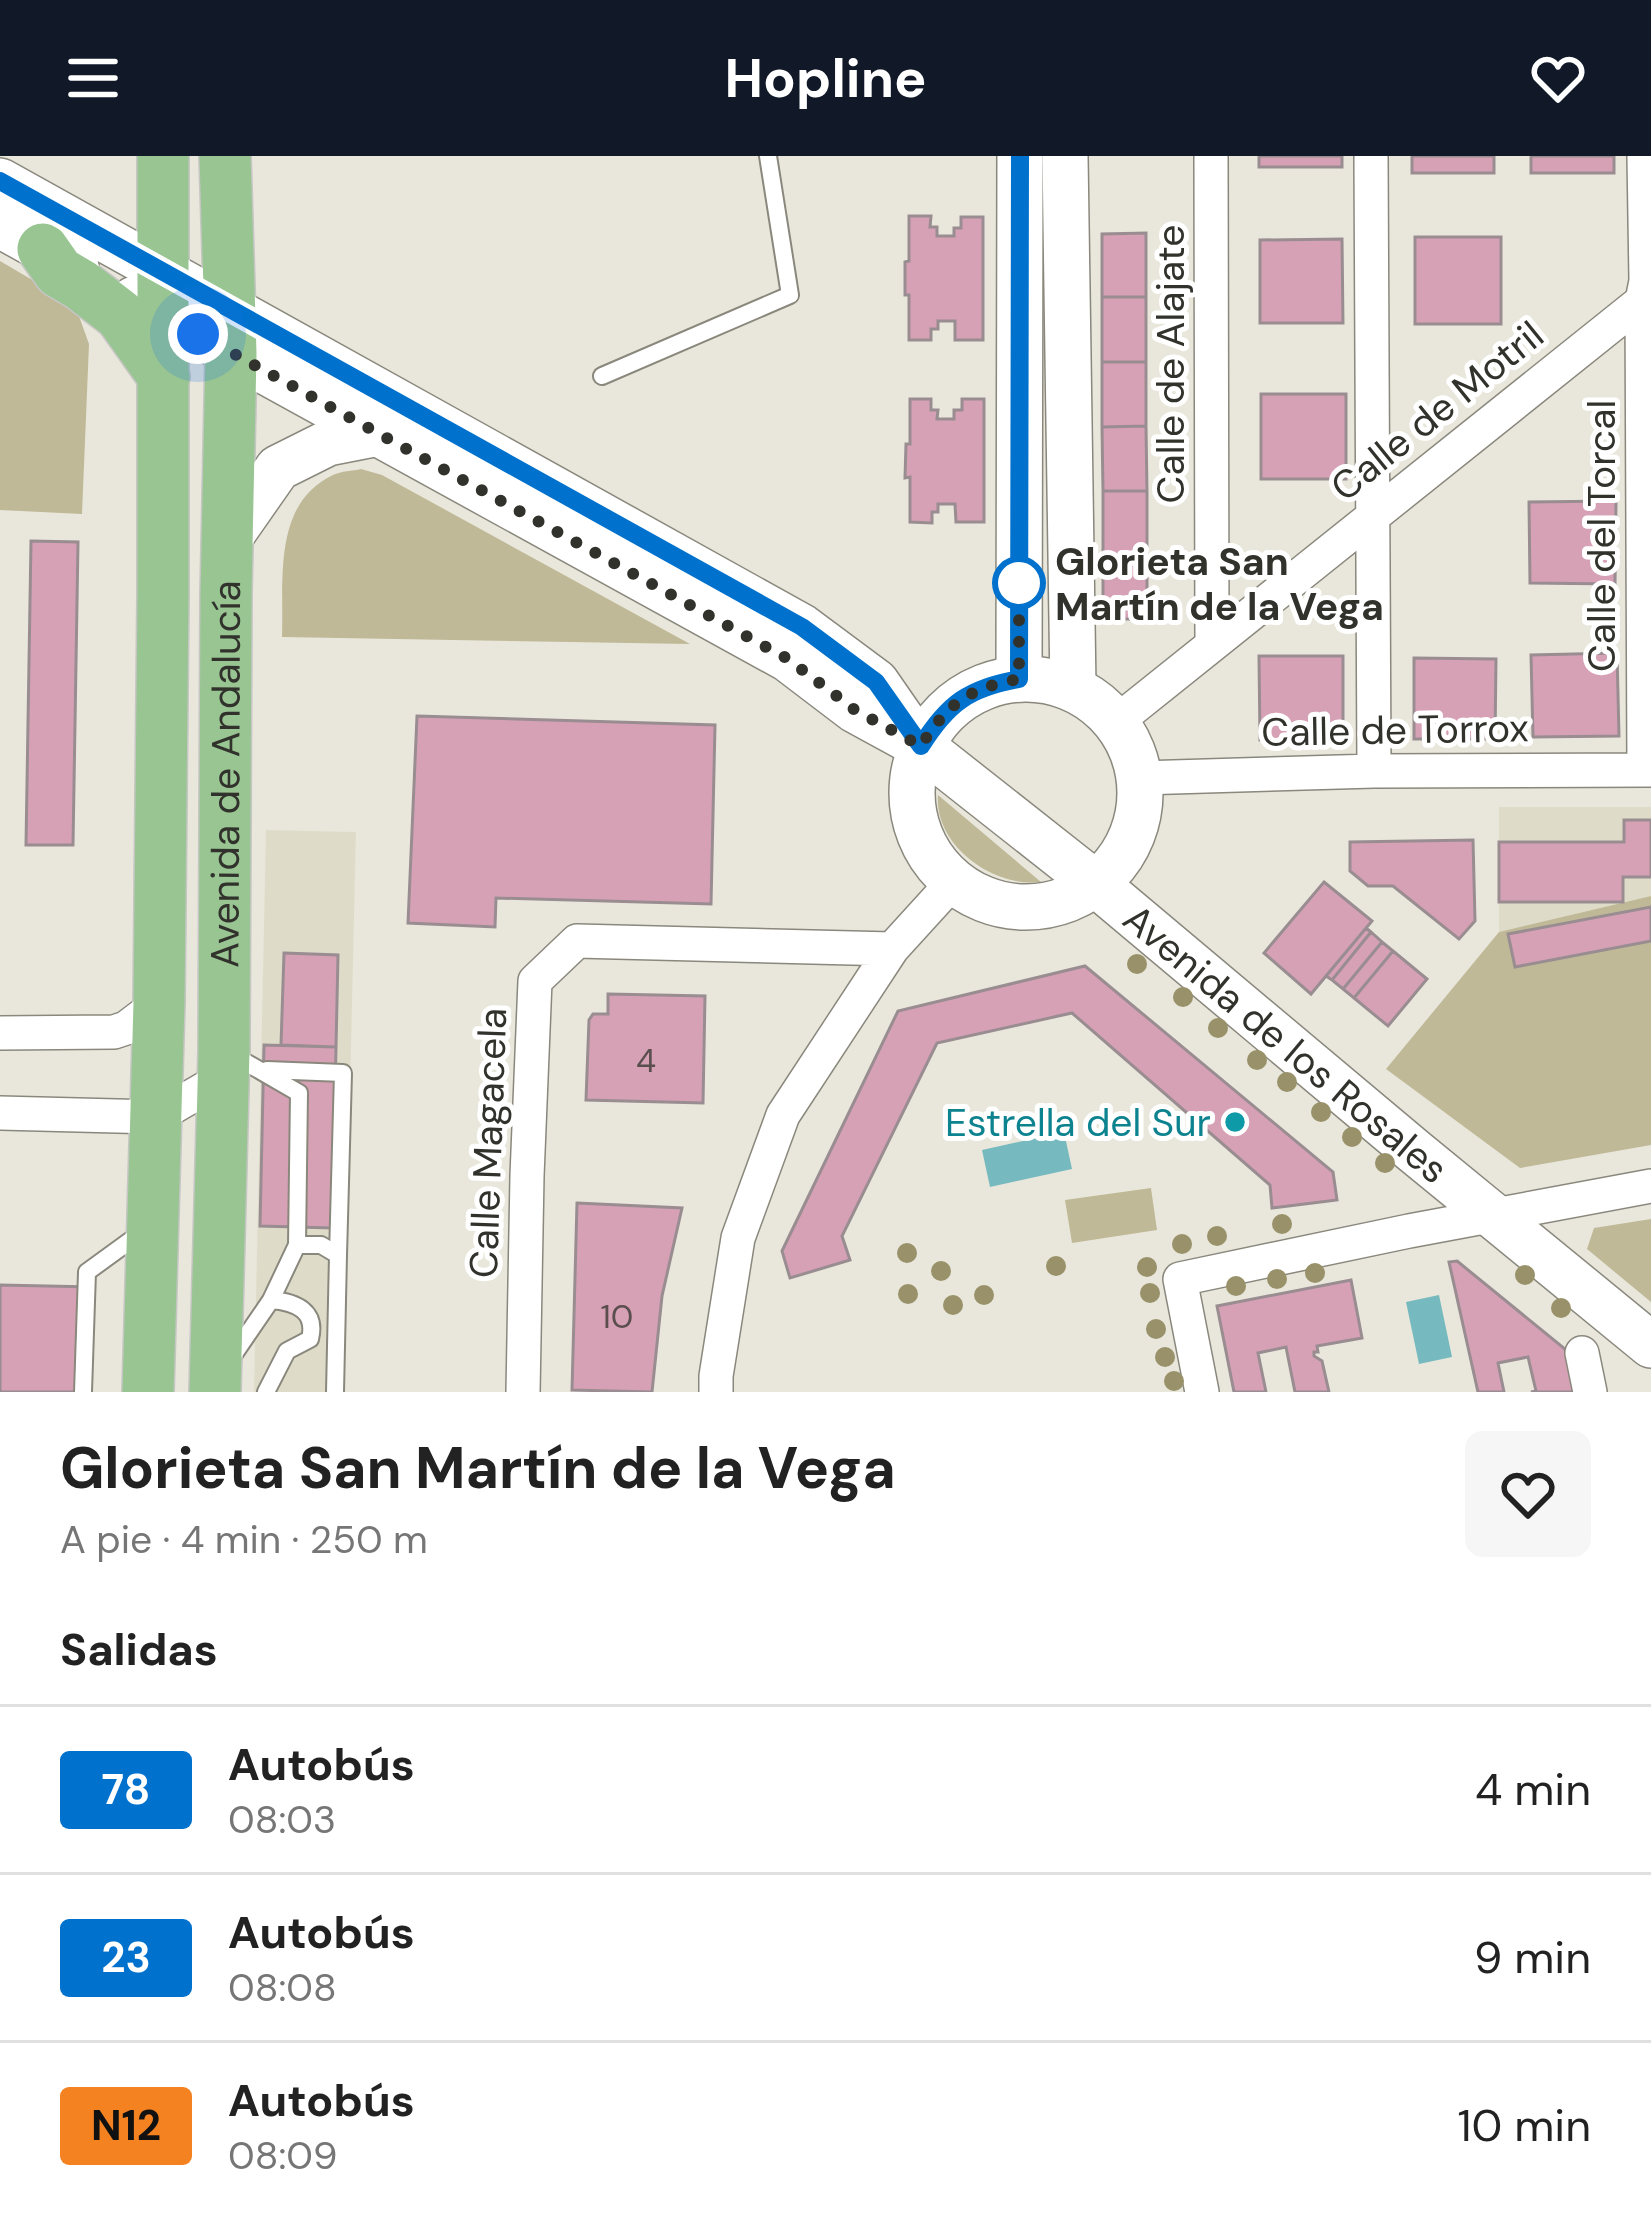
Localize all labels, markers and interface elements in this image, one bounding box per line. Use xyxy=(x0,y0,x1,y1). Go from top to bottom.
text: Hopline xyxy=(725,43,926,114)
icon: menu xyxy=(60,45,126,111)
icon: heart xyxy=(1525,45,1591,111)
street label: Calle de Alajate xyxy=(1145,225,1196,503)
your location xyxy=(168,304,228,364)
street label: Calle de Motril xyxy=(1320,310,1554,512)
street label: Calle del Torcal xyxy=(1576,400,1627,672)
place label: Glorieta San Martín de la Vega xyxy=(1055,536,1384,632)
marker: Glorieta San Martín de la Vega xyxy=(994,558,1044,608)
street label: Avenida de Andalucía xyxy=(199,580,252,968)
street label: Calle de Torrox xyxy=(1261,702,1529,758)
street label: Avenida de los Rosales xyxy=(1113,893,1459,1194)
street label: Calle Magacela xyxy=(458,1007,518,1279)
house number: 4 xyxy=(636,1039,656,1082)
place label: Estrella del Sur xyxy=(945,1097,1211,1148)
marker: Estrella del Sur xyxy=(1222,1109,1248,1135)
house number: 10 xyxy=(601,1295,633,1338)
text: Glorieta San Martín de la Vega xyxy=(60,1431,896,1506)
button: heart xyxy=(1465,1431,1591,1557)
text: A pie · 4 min · 250 m xyxy=(60,1514,428,1565)
text: Salidas xyxy=(60,1620,218,1679)
text: Autobús xyxy=(228,1735,415,1794)
text: 4 min xyxy=(1475,1760,1591,1819)
text: 78 xyxy=(102,1762,150,1817)
text: 08:03 xyxy=(228,1794,336,1845)
text: Autobús xyxy=(228,1903,415,1962)
text: 9 min xyxy=(1474,1928,1591,1987)
text: 23 xyxy=(101,1930,151,1985)
text: 08:08 xyxy=(228,1962,337,2013)
text: Autobús xyxy=(228,2071,415,2130)
text: 10 min xyxy=(1457,2096,1591,2155)
text: N12 xyxy=(91,2098,161,2153)
text: 08:09 xyxy=(228,2130,337,2181)

